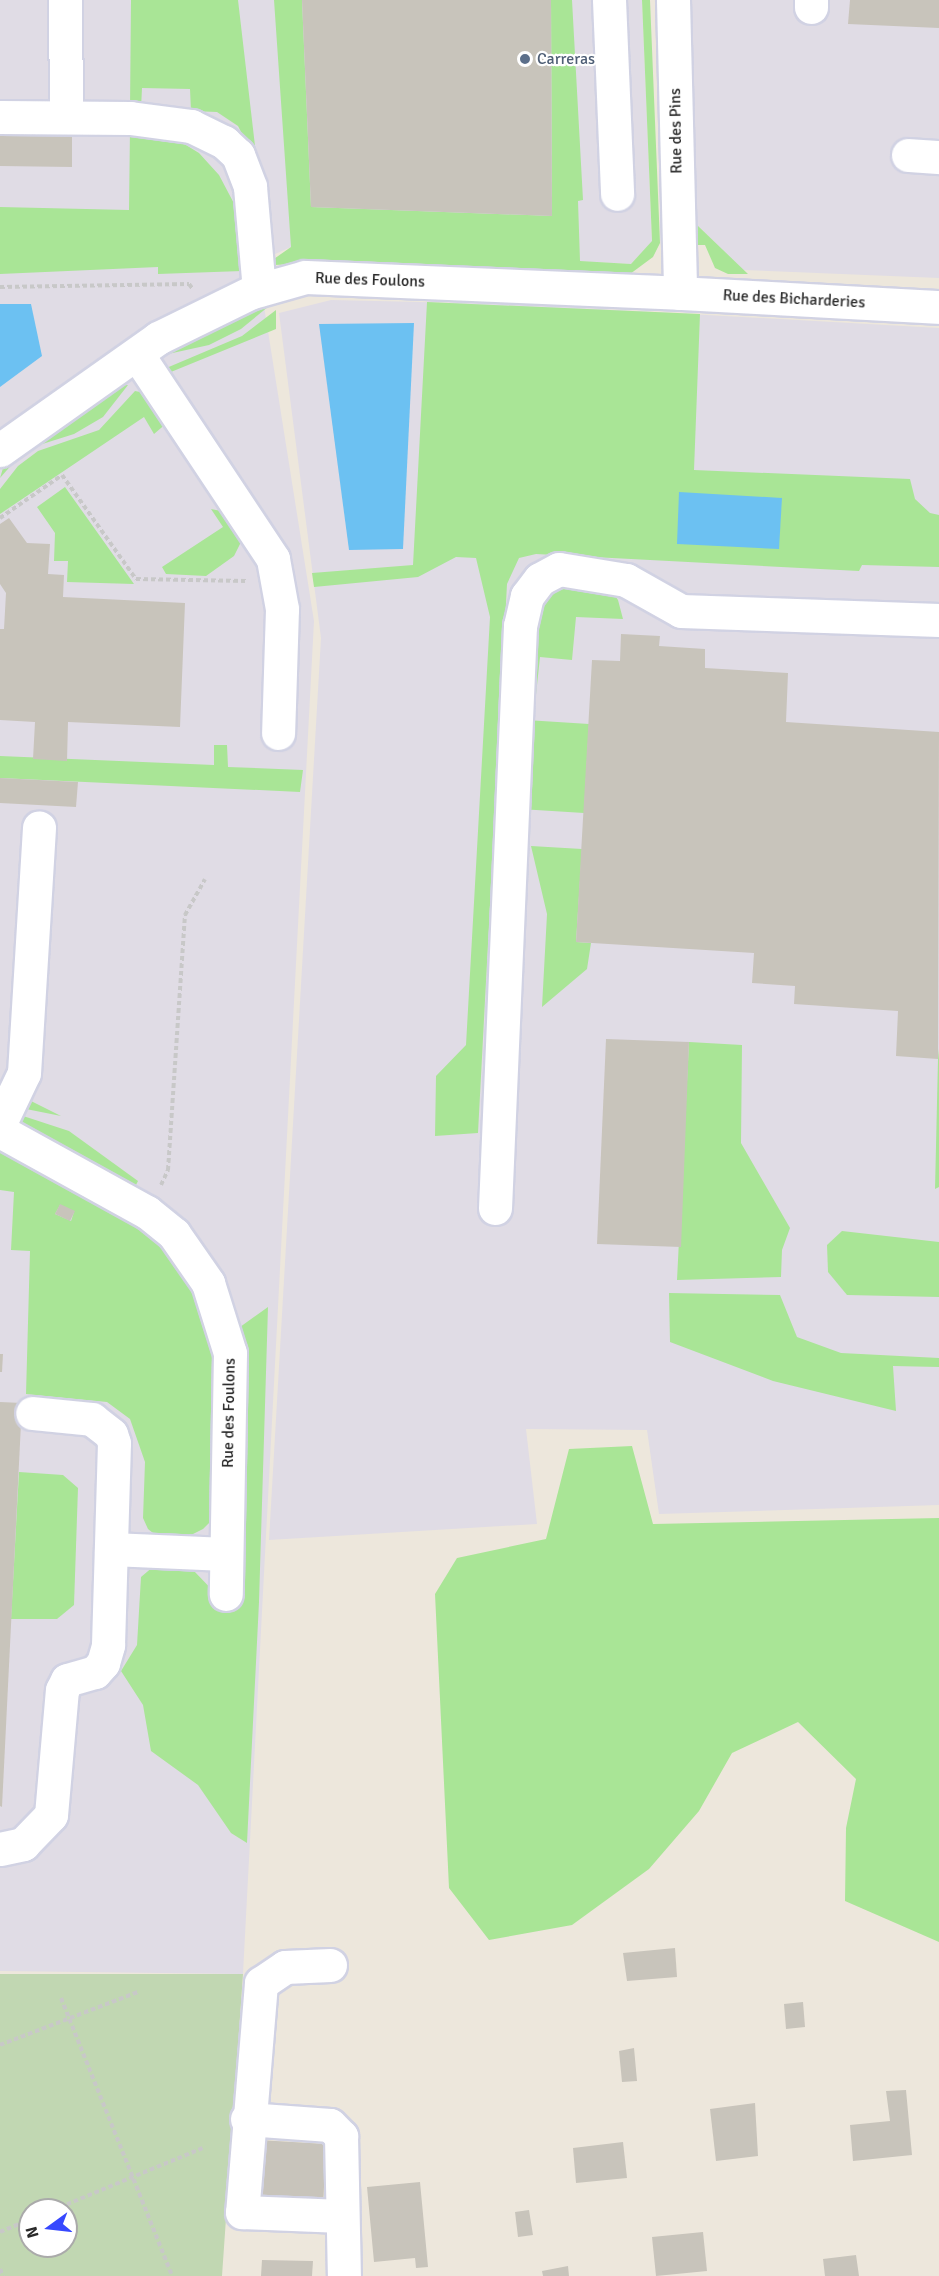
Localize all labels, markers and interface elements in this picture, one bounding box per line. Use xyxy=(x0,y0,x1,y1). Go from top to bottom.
place label: Carreras xyxy=(537,49,595,69)
marker: Carreras xyxy=(518,52,532,66)
street label: Rue des Pins xyxy=(666,88,686,174)
street label: Rue des Foulons xyxy=(315,268,425,292)
street label: Rue des Bicharderies xyxy=(722,286,866,312)
street label: Rue des Foulons xyxy=(218,1358,240,1468)
north arrow xyxy=(18,2198,78,2258)
text: N xyxy=(21,2224,44,2240)

